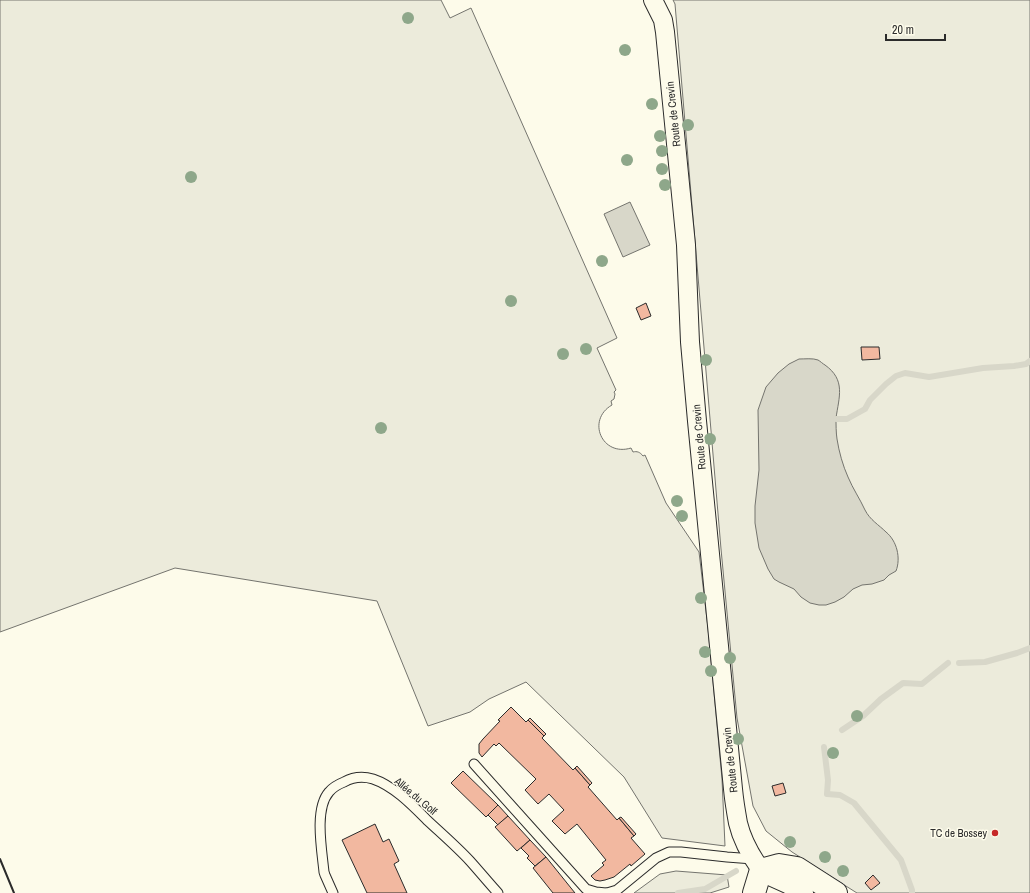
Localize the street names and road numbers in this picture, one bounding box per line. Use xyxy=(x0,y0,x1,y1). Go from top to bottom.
street label: Route de Crevin xyxy=(663,81,683,147)
street label: Route de Crevin xyxy=(689,404,709,470)
street label: Route de Crevin xyxy=(720,727,740,793)
street label: Allée du Golf xyxy=(391,773,441,818)

